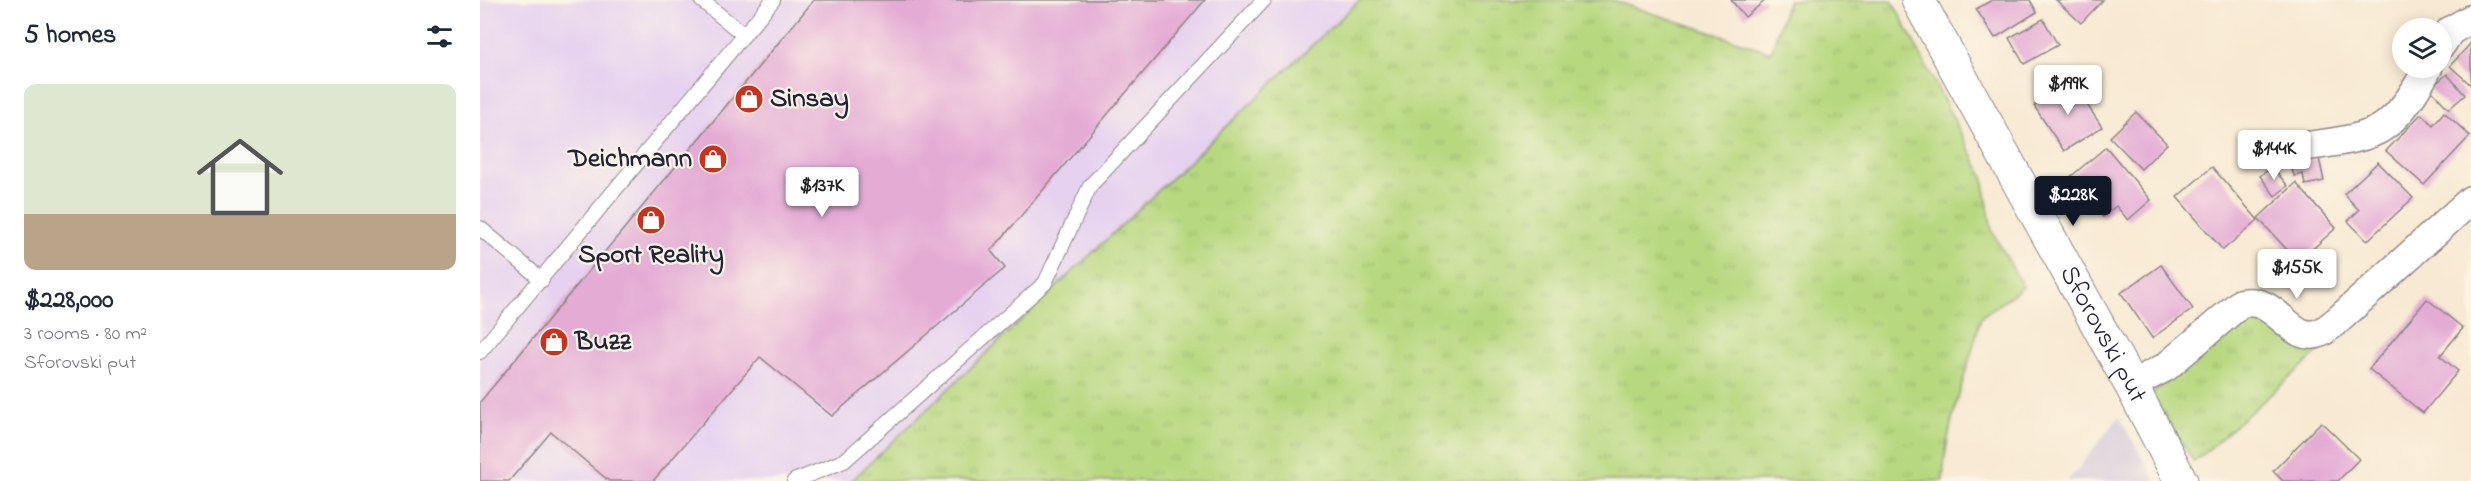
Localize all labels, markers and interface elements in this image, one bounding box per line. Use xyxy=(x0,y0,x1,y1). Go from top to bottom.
text: 5 homes xyxy=(24,17,116,55)
map controls xyxy=(2392,18,2452,78)
button: layers xyxy=(2392,18,2452,78)
icon: filters xyxy=(423,20,456,53)
pin: $199K xyxy=(2026,65,2110,116)
text: $199K xyxy=(2048,70,2088,99)
place label: Sinsay xyxy=(770,80,849,119)
shop icon: Sinsay xyxy=(733,83,765,115)
icon: home xyxy=(186,123,294,231)
pin: $144K xyxy=(2232,130,2316,181)
text: $144K xyxy=(2252,135,2296,164)
place label: Deichmann xyxy=(566,140,692,179)
shop icon: Deichmann xyxy=(697,143,729,175)
pin: $137K xyxy=(780,167,864,218)
text: $137K xyxy=(800,172,844,201)
pin: $228K xyxy=(2031,176,2115,227)
text: $228K xyxy=(2048,181,2098,210)
shop icon: Sport Reality xyxy=(635,204,667,236)
place label: Sport Reality xyxy=(578,236,724,275)
pin: $155K xyxy=(2255,249,2339,300)
text: $155K xyxy=(2271,254,2323,283)
street label: Sforovski put xyxy=(2049,259,2157,410)
text: $228,000 xyxy=(24,282,114,320)
text: 3 rooms · 80 m² xyxy=(24,320,147,349)
place label: Buzz xyxy=(573,323,632,362)
shop icon: Buzz xyxy=(538,326,570,358)
text: Sforovski put xyxy=(24,349,136,378)

